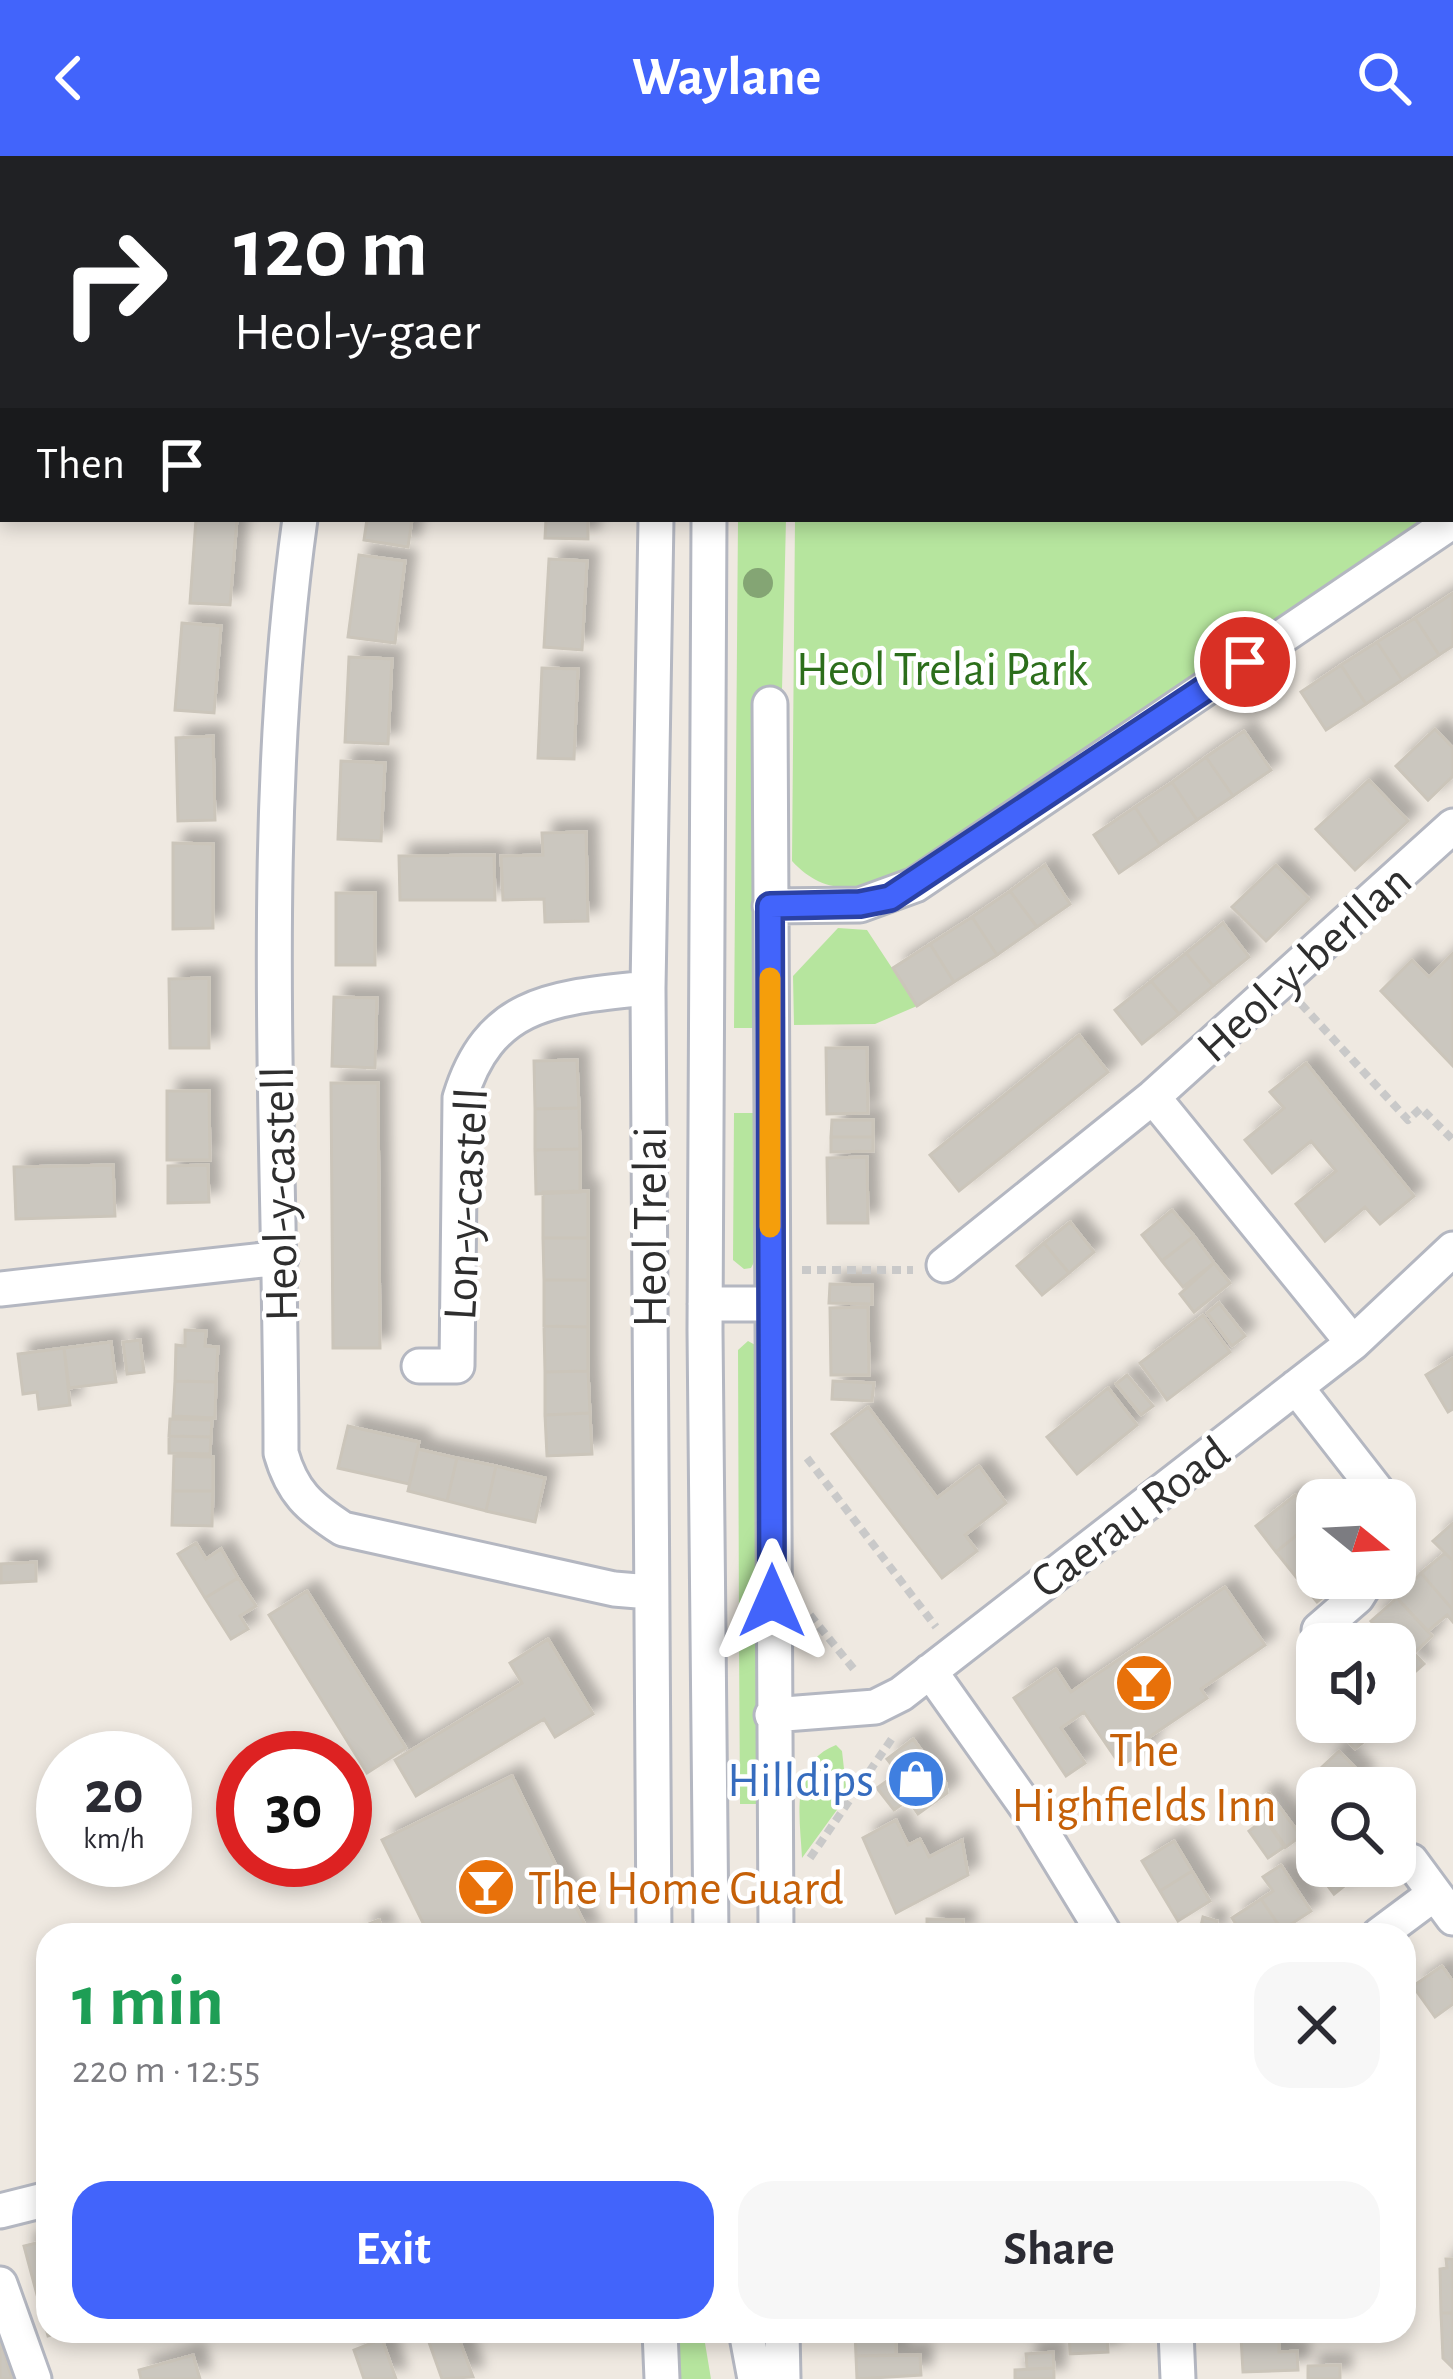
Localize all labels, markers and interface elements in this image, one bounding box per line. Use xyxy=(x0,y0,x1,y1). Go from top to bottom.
icon: back xyxy=(36,45,102,111)
icon: search xyxy=(1351,45,1417,111)
text: Waylane xyxy=(632,51,821,105)
icon: right xyxy=(36,204,192,360)
text: 120 m xyxy=(234,208,428,292)
text: Heol-y-gaer xyxy=(234,306,480,360)
icon: arrive xyxy=(149,432,215,498)
text: Then xyxy=(36,442,125,487)
pin xyxy=(1194,611,1296,713)
icon: arrive xyxy=(1212,629,1278,695)
park label: Heol Trelai Park xyxy=(796,647,1088,695)
street label: Heol-y-berllan xyxy=(1189,856,1421,1072)
street label: Heol-y-castell xyxy=(255,1066,307,1322)
street label: Lon-y-castell xyxy=(437,1087,497,1322)
street label: Heol Trelai xyxy=(628,1126,676,1328)
street label: Caerau Road xyxy=(1023,1429,1239,1608)
north arrow xyxy=(1296,1479,1416,1599)
map controls xyxy=(1296,1479,1416,1887)
position arrow xyxy=(709,1538,835,1664)
button: sound xyxy=(1296,1623,1416,1743)
bar icon: The Highfields Inn xyxy=(1113,1652,1175,1714)
place label: The Highfields Inn xyxy=(1012,1728,1276,1831)
speed limit sign: 30 xyxy=(216,1731,372,1887)
shop icon: Hilldips xyxy=(885,1748,947,1810)
place label: Hilldips xyxy=(727,1758,874,1806)
text: 20 xyxy=(84,1764,144,1824)
button: search xyxy=(1296,1767,1416,1887)
text: km/h xyxy=(83,1824,145,1854)
bar icon: The Home Guard xyxy=(455,1856,517,1918)
place label: The Home Guard xyxy=(528,1866,844,1914)
button: close xyxy=(1254,1962,1380,2088)
text: 1 min xyxy=(72,1966,224,2038)
text: 220 m · 12:55 xyxy=(72,2051,260,2090)
button: Exit xyxy=(72,2181,714,2319)
button: Share xyxy=(738,2181,1380,2319)

